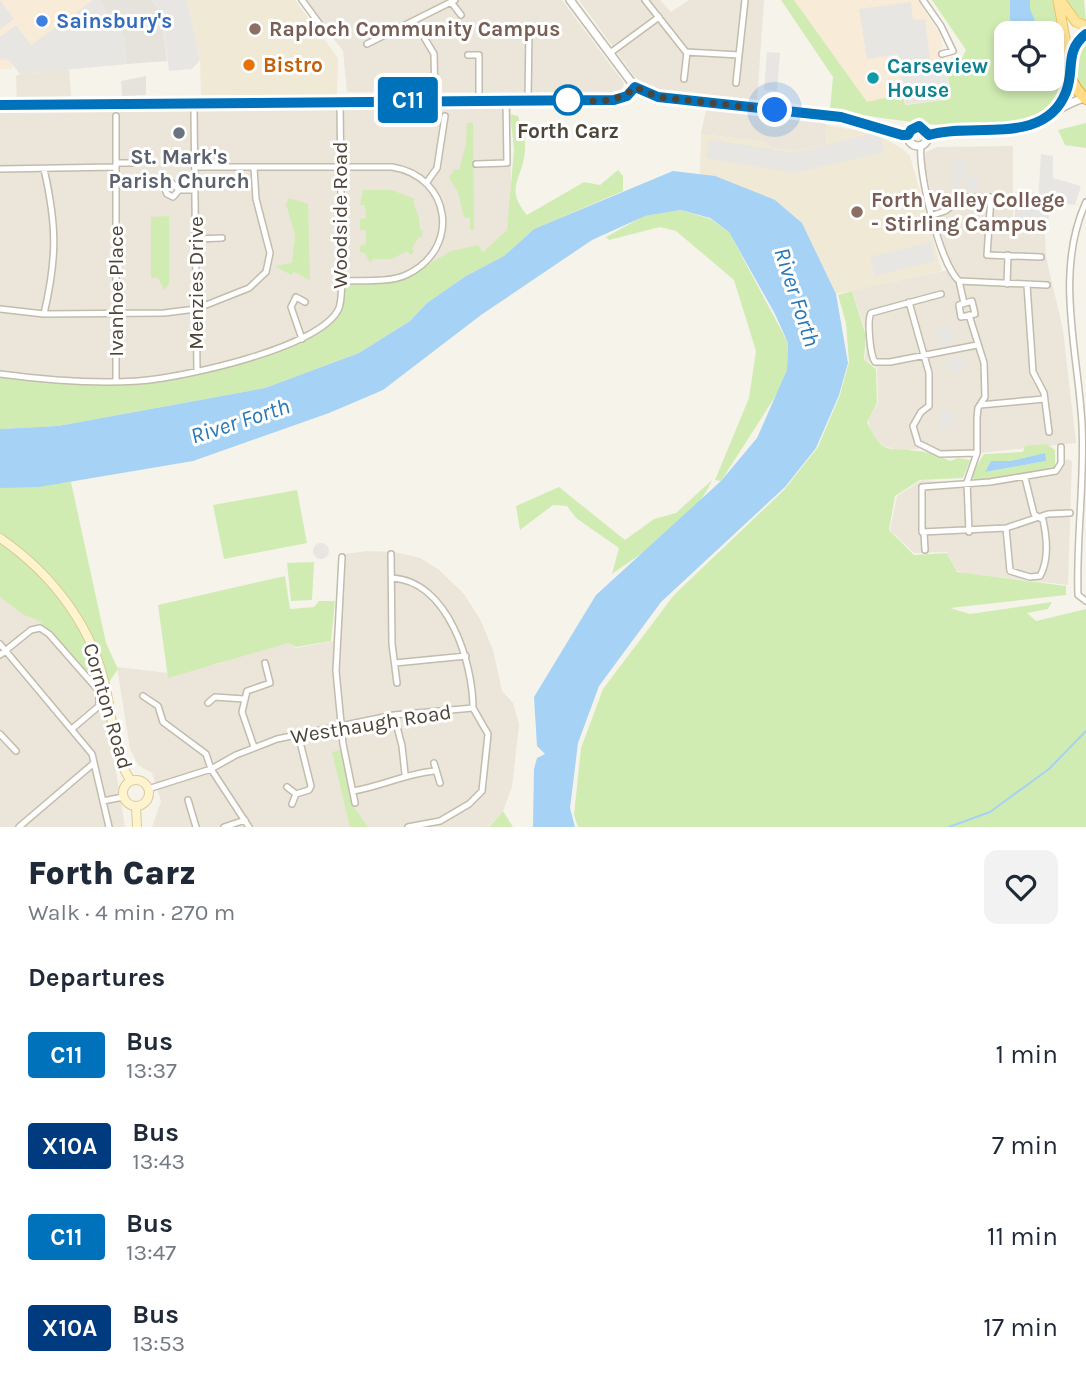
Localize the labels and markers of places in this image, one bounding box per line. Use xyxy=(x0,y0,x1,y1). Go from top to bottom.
place label: Sainsbury's xyxy=(56,9,172,33)
marker: Sainsbury's xyxy=(34,13,50,29)
place label: Raploch Community Campus xyxy=(269,17,560,41)
marker: Raploch Community Campus xyxy=(247,21,263,37)
place label: Bistro xyxy=(263,53,323,77)
place label: Carseview House xyxy=(887,54,988,102)
marker: Bistro xyxy=(241,57,257,73)
marker: Carseview House xyxy=(865,70,881,86)
marker: Forth Carz xyxy=(553,85,583,115)
place label: Forth Carz xyxy=(517,119,619,143)
marker: St. Mark's Parish Church xyxy=(171,125,187,141)
place label: St. Mark's Parish Church xyxy=(108,145,250,193)
place label: Forth Valley College - Stirling Campus xyxy=(871,188,1065,236)
marker: Forth Valley College - Stirling Campus xyxy=(849,204,865,220)

